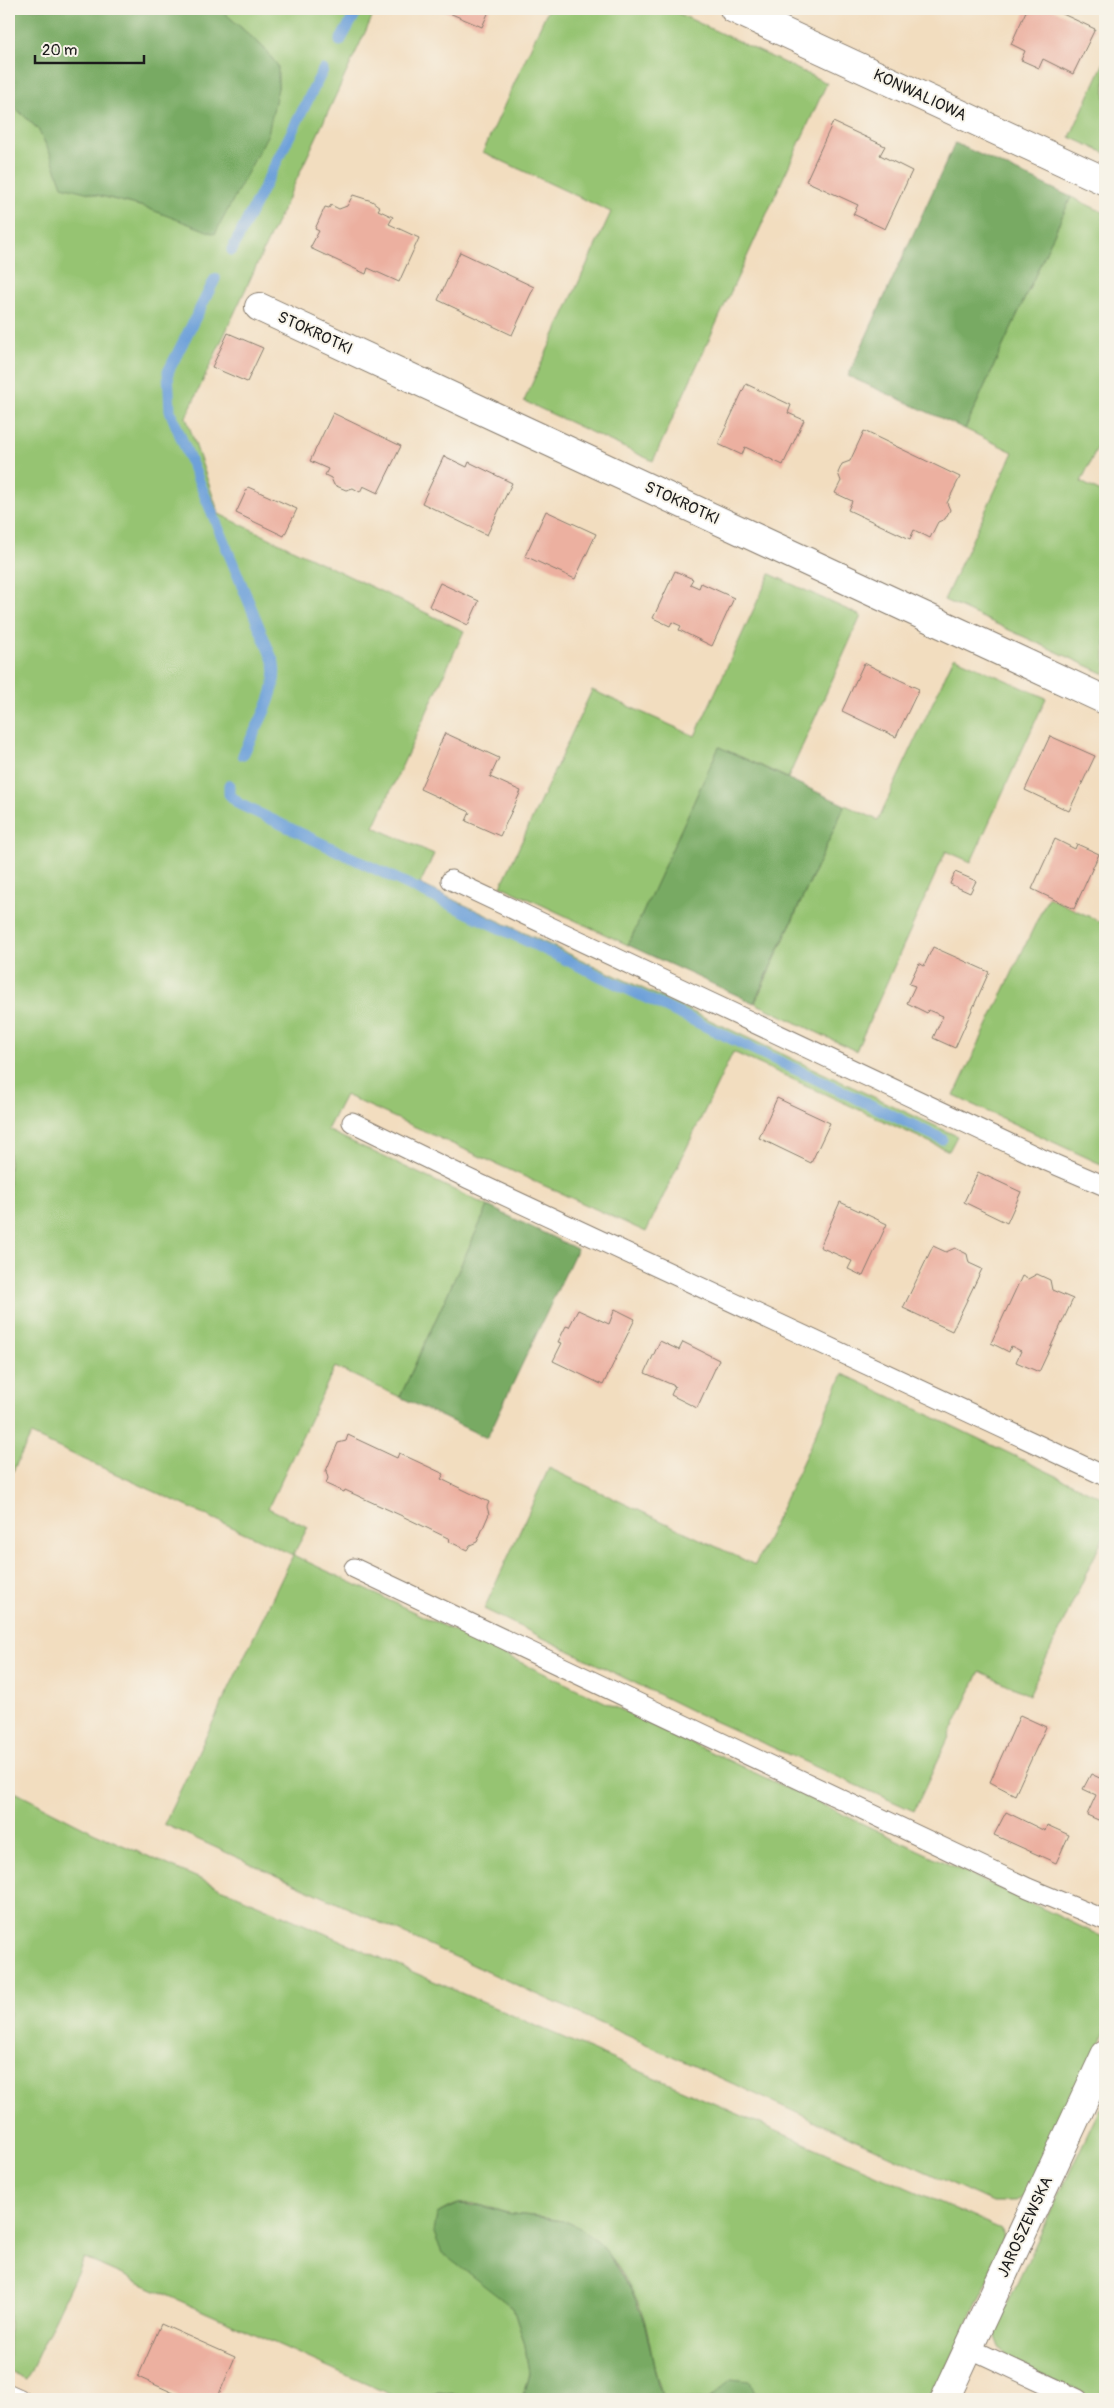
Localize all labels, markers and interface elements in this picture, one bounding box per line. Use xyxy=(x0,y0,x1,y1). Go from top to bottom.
scale bar xyxy=(35,32,144,64)
text: 20 m xyxy=(42,41,77,60)
street label: KONWALIOWA xyxy=(870,65,970,125)
street label: STOKROTKI xyxy=(274,307,356,359)
street label: STOKROTKI xyxy=(641,477,723,529)
street label: JAROSZEWSKA xyxy=(993,2173,1057,2281)

